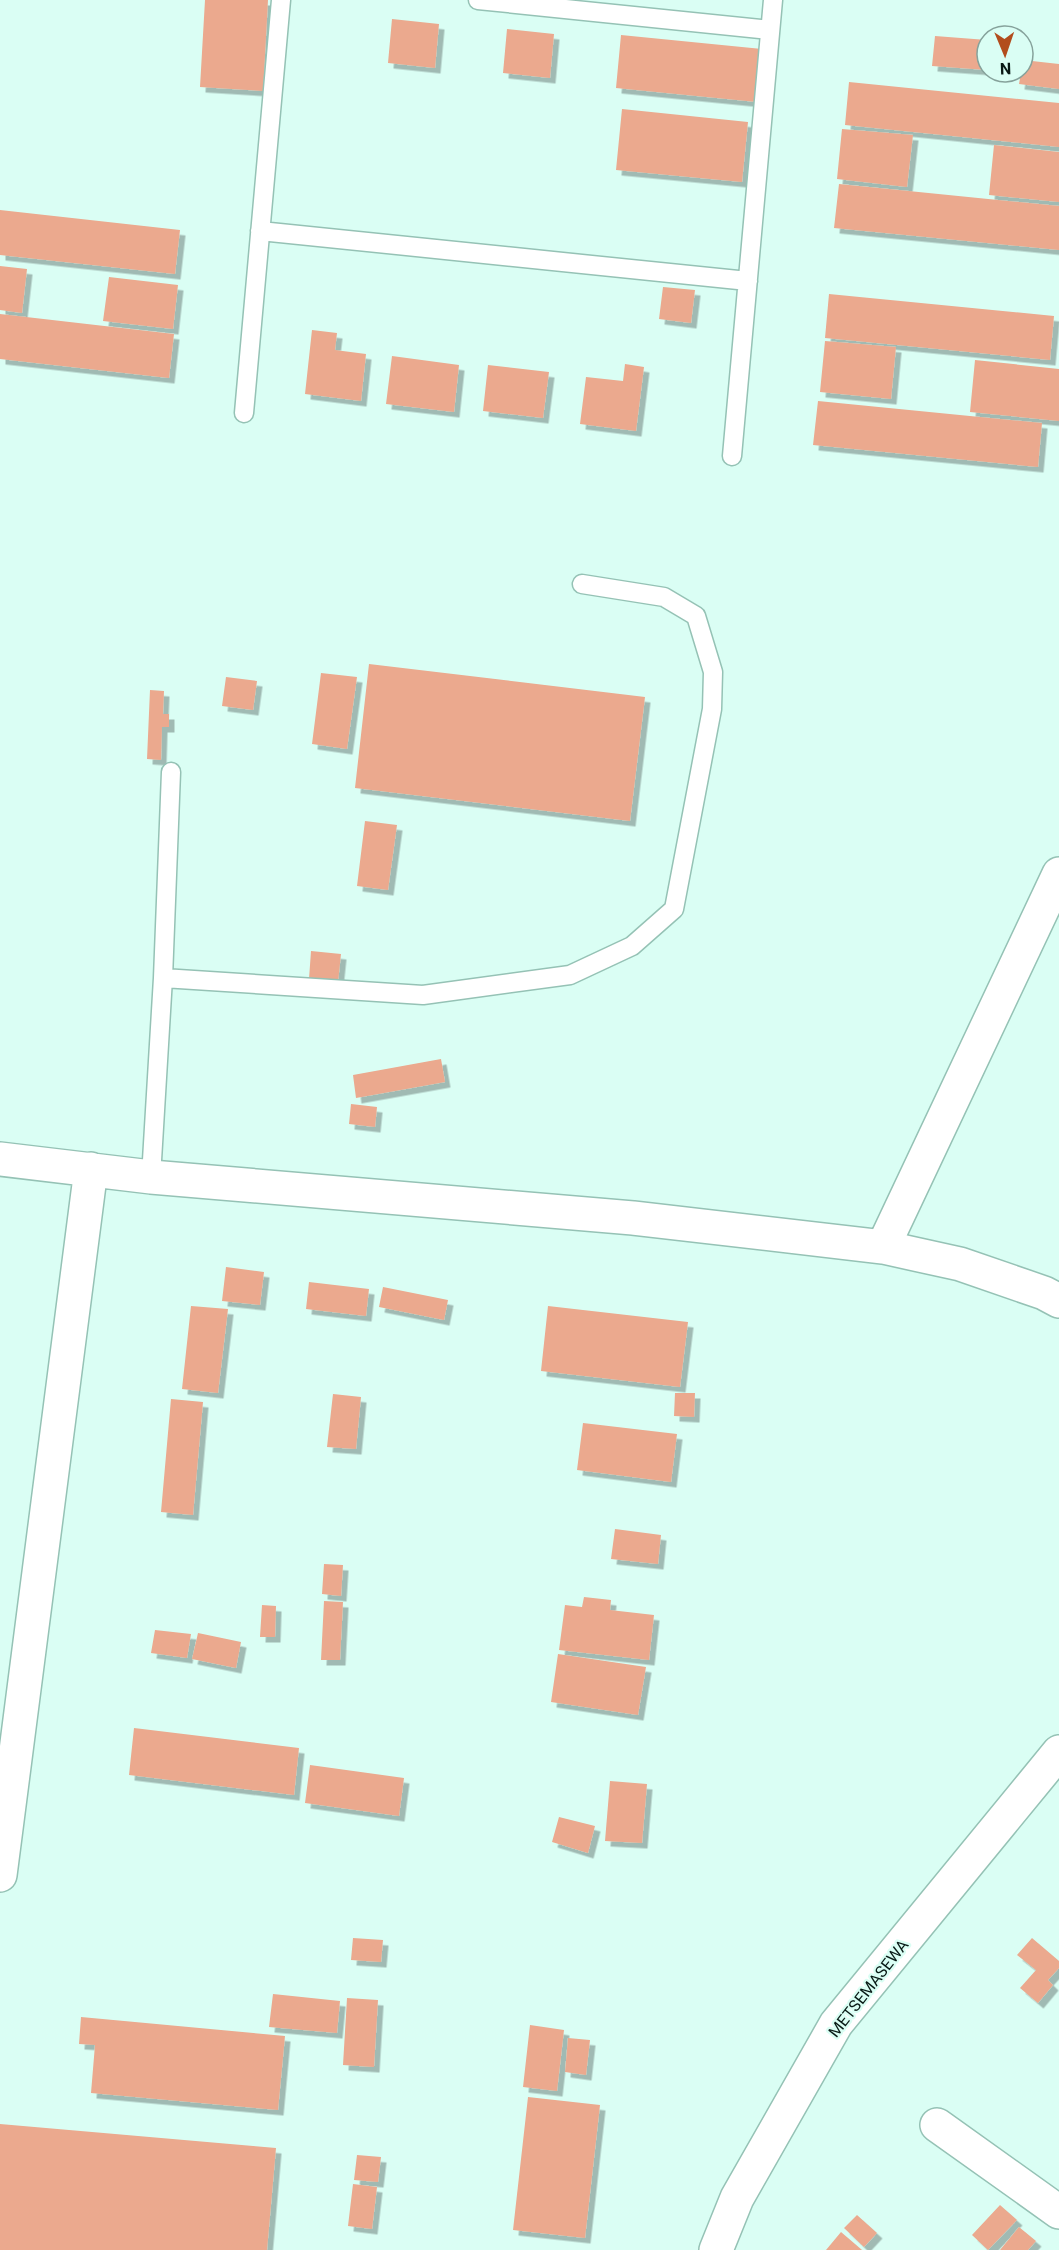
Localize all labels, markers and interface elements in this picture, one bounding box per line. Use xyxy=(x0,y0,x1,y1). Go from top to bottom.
north arrow xyxy=(975,24,1035,84)
text: N xyxy=(1000,59,1011,78)
street label: METSEMASEWA xyxy=(824,1935,913,2041)

